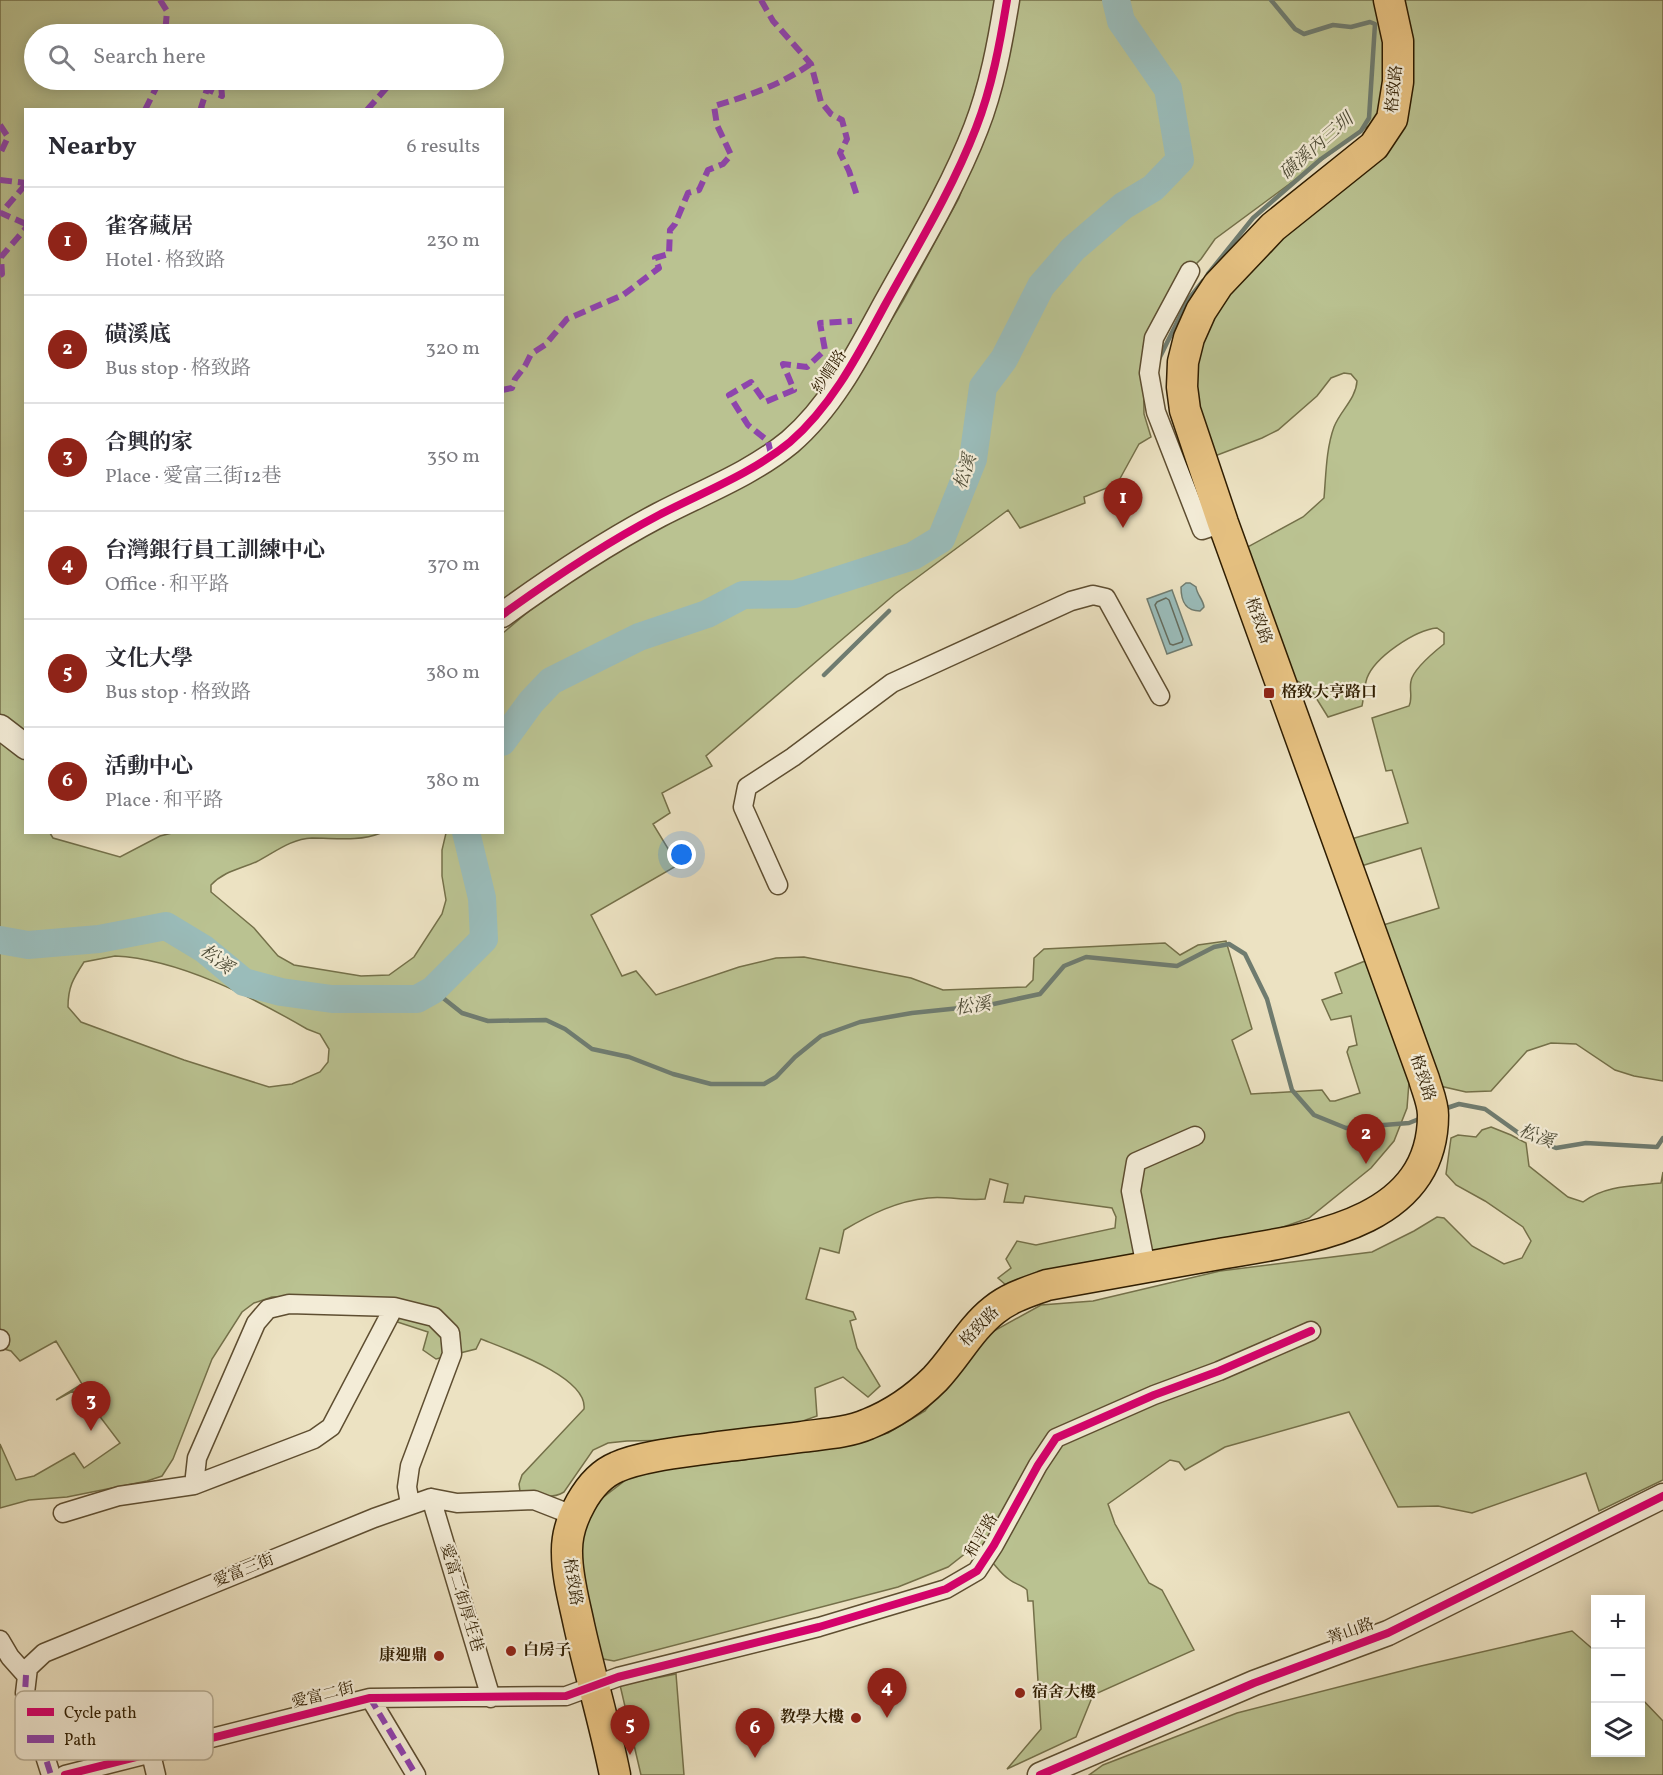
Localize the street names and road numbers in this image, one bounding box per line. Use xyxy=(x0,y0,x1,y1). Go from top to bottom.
street label: 格致路 xyxy=(1382,64,1408,114)
street label: 紗帽路 xyxy=(807,346,853,398)
street label: 格致路 xyxy=(1239,595,1277,647)
street label: 格致路 xyxy=(1404,1052,1440,1104)
street label: 格致路 xyxy=(955,1302,1005,1352)
street label: 和平路 xyxy=(960,1510,1004,1562)
street label: 愛富二街厚生巷 xyxy=(434,1541,488,1655)
street label: 愛富三街 xyxy=(210,1549,278,1593)
street label: 格致路 xyxy=(557,1557,587,1607)
street label: 菁山路 xyxy=(1325,1613,1377,1651)
street label: 愛富二街 xyxy=(289,1678,357,1714)

